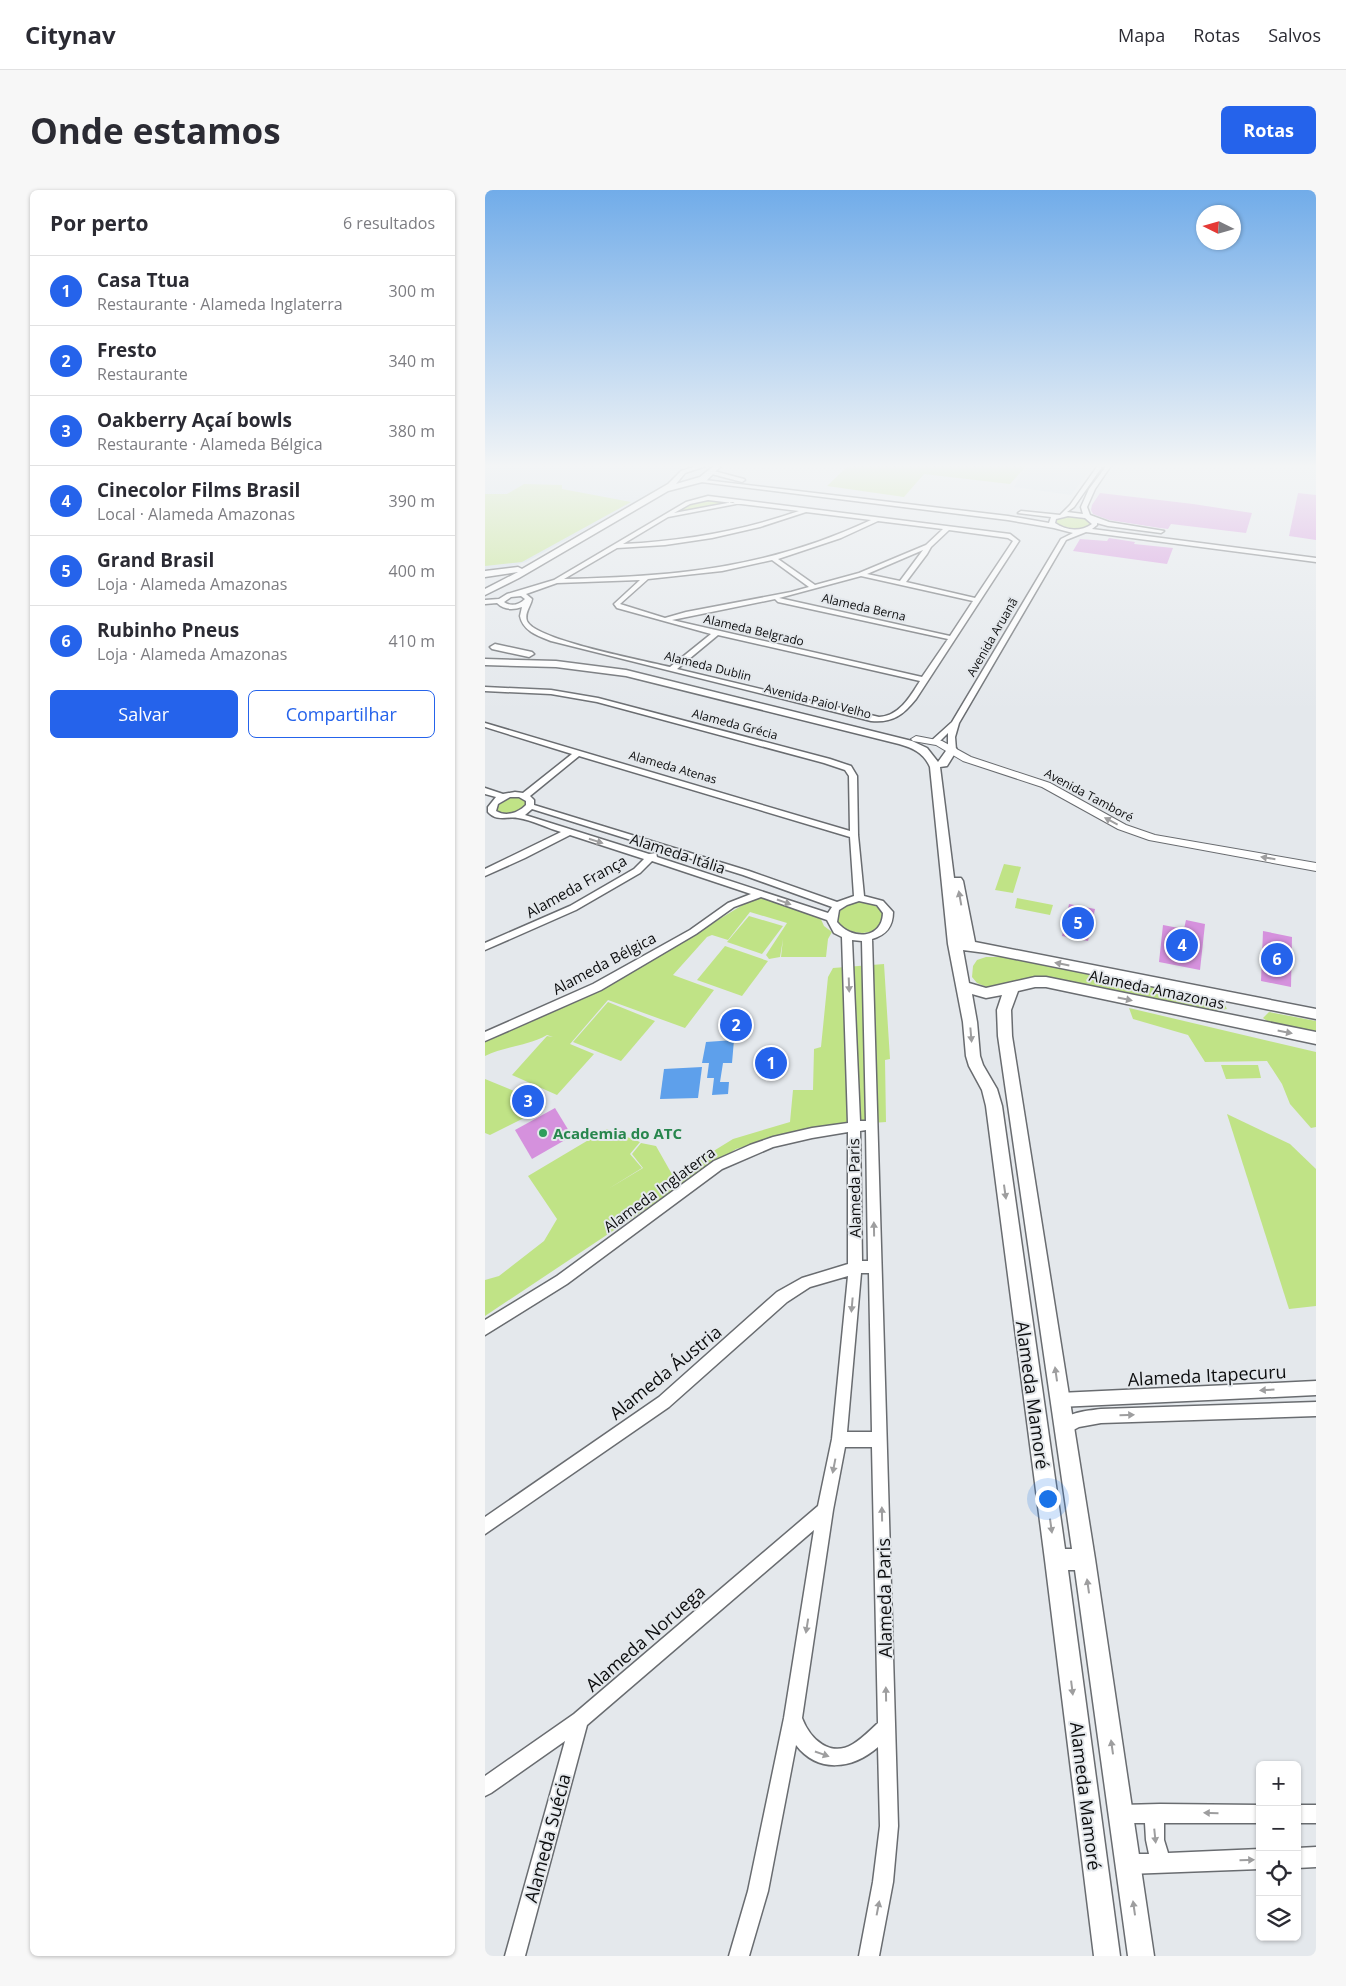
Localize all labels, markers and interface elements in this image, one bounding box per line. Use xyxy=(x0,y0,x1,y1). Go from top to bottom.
text: Citynav xyxy=(25,18,116,51)
text: Mapa xyxy=(1118,23,1165,47)
text: Rotas xyxy=(1193,23,1240,47)
text: Salvos xyxy=(1268,23,1321,47)
button: Rotas xyxy=(1221,106,1316,154)
text: Onde estamos xyxy=(30,107,281,154)
north arrow xyxy=(1196,205,1241,250)
text: Por perto xyxy=(50,209,149,237)
text: 6 resultados xyxy=(343,212,435,234)
text: Casa Ttua xyxy=(97,267,190,293)
text: 1 xyxy=(61,280,71,302)
text: 300 m xyxy=(389,280,435,302)
text: Restaurante · Alameda Inglaterra xyxy=(97,293,343,315)
text: Fresto xyxy=(97,337,157,363)
text: 2 xyxy=(61,350,71,372)
text: 340 m xyxy=(389,350,435,372)
text: Restaurante xyxy=(97,363,188,385)
text: Oakberry Açaí bowls xyxy=(97,407,292,433)
text: 3 xyxy=(61,420,71,442)
text: 380 m xyxy=(389,420,435,442)
text: Restaurante · Alameda Bélgica xyxy=(97,433,323,455)
text: Cinecolor Films Brasil xyxy=(97,477,300,503)
text: 4 xyxy=(61,490,71,512)
text: 390 m xyxy=(389,490,435,512)
text: Local · Alameda Amazonas xyxy=(97,503,295,525)
text: Grand Brasil xyxy=(97,547,214,573)
text: 5 xyxy=(61,560,71,582)
text: 400 m xyxy=(389,560,435,582)
text: Loja · Alameda Amazonas xyxy=(97,573,287,595)
street label: Alameda Berna xyxy=(820,589,908,625)
street label: Avenida Aruanã xyxy=(963,594,1021,680)
street label: Alameda Belgrado xyxy=(702,610,806,650)
text: Rubinho Pneus xyxy=(97,617,239,643)
text: 6 xyxy=(61,630,71,652)
text: 410 m xyxy=(389,630,435,652)
text: Loja · Alameda Amazonas xyxy=(97,643,287,665)
street label: Alameda Dublin xyxy=(663,647,753,685)
street label: Avenida Paiol Velho xyxy=(763,679,873,723)
button: Salvar xyxy=(50,690,238,738)
button: Compartilhar xyxy=(248,690,435,738)
street label: Alameda Grécia xyxy=(690,704,780,744)
street label: Alameda Atenas xyxy=(627,746,719,788)
street label: Avenida Tamboré xyxy=(1042,764,1137,826)
one-way arrow xyxy=(1104,817,1117,826)
street label: Alameda Itália xyxy=(628,828,728,878)
one-way arrow xyxy=(589,838,604,845)
street label: Alameda França xyxy=(522,850,630,922)
one-way arrow xyxy=(1260,854,1276,862)
one-way arrow xyxy=(956,890,964,906)
one-way arrow xyxy=(777,898,792,906)
pin: 5 xyxy=(1062,904,1094,942)
pin: 4 xyxy=(1166,926,1198,964)
street label: Alameda Bélgica xyxy=(549,927,659,999)
pin: 6 xyxy=(1261,940,1293,978)
one-way arrow xyxy=(1055,960,1070,968)
street label: Alameda Amazonas xyxy=(1088,965,1226,1013)
one-way arrow xyxy=(845,977,853,993)
one-way arrow xyxy=(1118,995,1133,1003)
pin: 2 xyxy=(720,1006,752,1044)
one-way arrow xyxy=(967,1027,975,1043)
one-way arrow xyxy=(1277,1028,1292,1036)
pin: 1 xyxy=(755,1044,787,1082)
pin: 3 xyxy=(512,1082,544,1120)
place label: Academia do ATC xyxy=(553,1123,682,1143)
marker: Academia do ATC xyxy=(537,1127,549,1139)
street label: Alameda Paris xyxy=(843,1138,865,1238)
street label: Alameda Inglaterra xyxy=(599,1142,719,1236)
one-way arrow xyxy=(1002,1184,1010,1200)
one-way arrow xyxy=(870,1221,878,1237)
one-way arrow xyxy=(848,1297,856,1313)
street label: Alameda Áustria xyxy=(604,1319,726,1425)
street label: Alameda Mamoré xyxy=(1011,1319,1055,1471)
street label: Alameda Itapecuru xyxy=(1127,1359,1287,1391)
one-way arrow xyxy=(1051,1365,1059,1381)
one-way arrow xyxy=(1259,1387,1275,1395)
one-way arrow xyxy=(1120,1411,1136,1419)
one-way arrow xyxy=(830,1458,838,1474)
your location xyxy=(1035,1486,1061,1512)
one-way arrow xyxy=(878,1506,886,1522)
one-way arrow xyxy=(1048,1519,1056,1535)
street label: Alameda Paris xyxy=(871,1538,897,1658)
one-way arrow xyxy=(1084,1578,1092,1594)
street label: Alameda Noruega xyxy=(580,1579,710,1697)
one-way arrow xyxy=(803,1619,811,1635)
one-way arrow xyxy=(1068,1680,1076,1696)
one-way arrow xyxy=(882,1686,890,1702)
street label: Alameda Mamoré xyxy=(1065,1720,1107,1872)
one-way arrow xyxy=(1107,1738,1115,1754)
one-way arrow xyxy=(814,1751,829,1758)
map controls xyxy=(1256,1761,1301,1941)
button: + xyxy=(1256,1761,1301,1806)
street label: Alameda Suécia xyxy=(518,1771,576,1905)
button: − xyxy=(1256,1806,1301,1851)
one-way arrow xyxy=(1203,1809,1219,1817)
one-way arrow xyxy=(1151,1829,1159,1845)
button: locate xyxy=(1256,1851,1301,1896)
one-way arrow xyxy=(1239,1855,1255,1863)
button: layers xyxy=(1256,1896,1301,1941)
one-way arrow xyxy=(1130,1899,1138,1915)
one-way arrow xyxy=(875,1900,883,1916)

